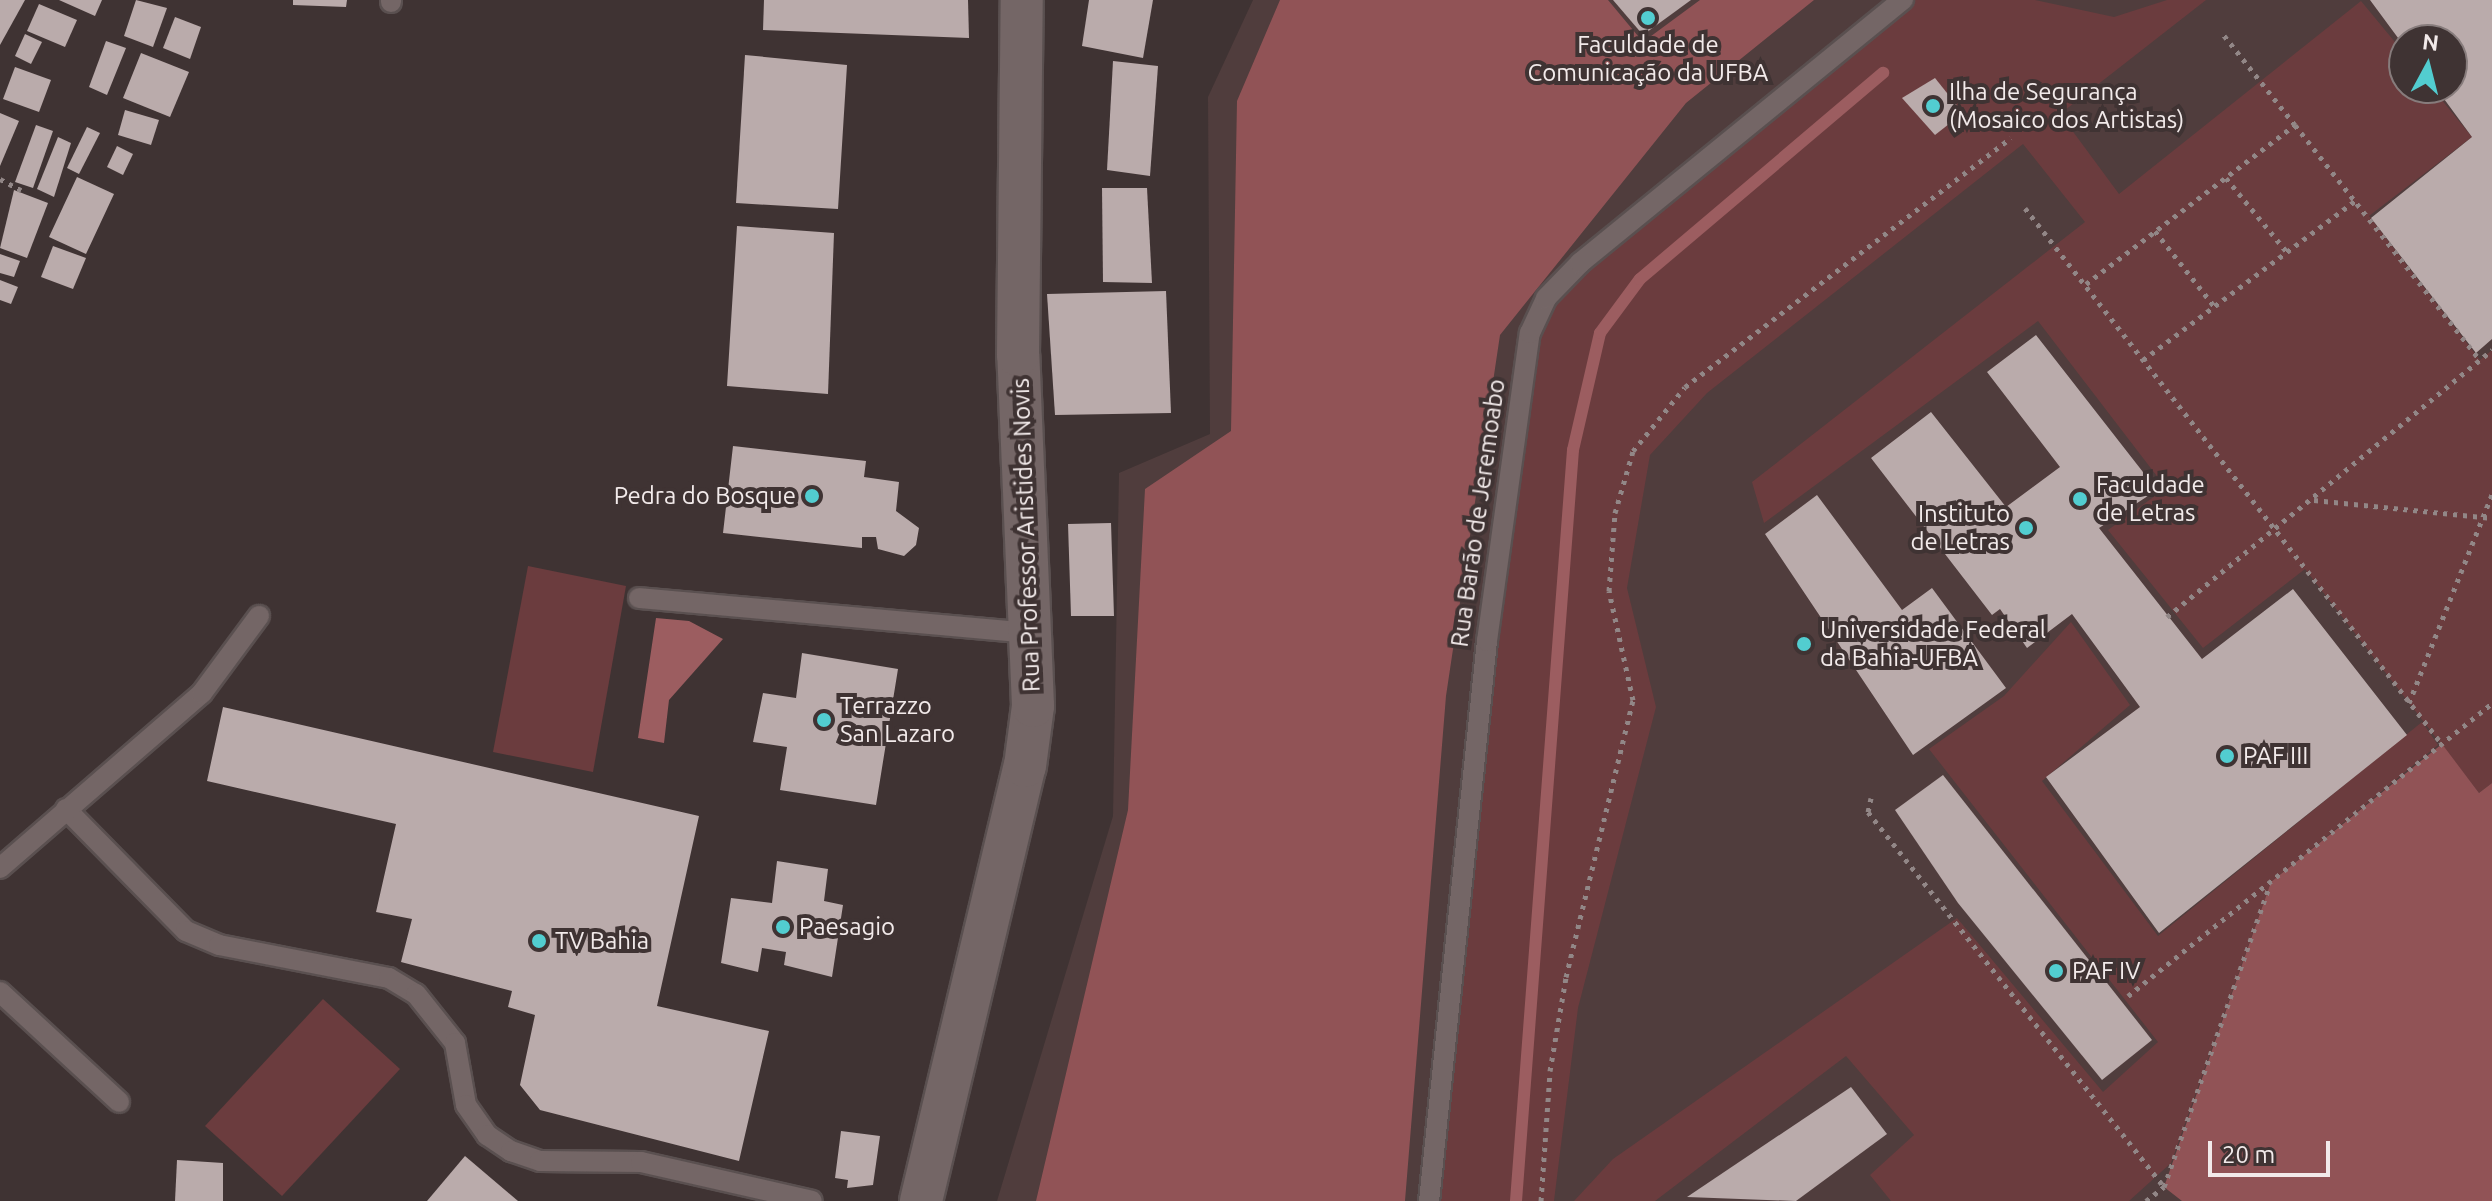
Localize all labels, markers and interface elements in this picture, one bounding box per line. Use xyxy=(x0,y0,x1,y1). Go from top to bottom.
marker: Faculdade de Comunicação da UFBA xyxy=(1639,9,1657,27)
north arrow xyxy=(2388,24,2468,104)
text: N xyxy=(2421,28,2440,55)
place label: Faculdade de Comunicação da UFBA xyxy=(1528,31,1768,87)
place label: Ilha de Segurança (Mosaico dos Artistas) xyxy=(1949,78,2184,134)
marker: Ilha de Segurança (Mosaico dos Artistas) xyxy=(1924,97,1942,115)
street label: Rua Professor Aristides Novis xyxy=(1006,377,1046,693)
street label: Rua Barão de Jeremoabo xyxy=(1445,377,1511,649)
place label: Faculdade de Letras xyxy=(2096,471,2205,527)
place label: Pedra do Bosque xyxy=(614,482,796,510)
marker: Pedra do Bosque xyxy=(803,487,821,505)
marker: Faculdade de Letras xyxy=(2071,490,2089,508)
place label: Instituto de Letras xyxy=(1910,500,2010,556)
marker: Instituto de Letras xyxy=(2017,519,2035,537)
place label: Universidade Federal da Bahia-UFBA xyxy=(1820,616,2046,672)
marker: Universidade Federal da Bahia-UFBA xyxy=(1795,635,1813,653)
place label: Terrazzo San Lazaro xyxy=(840,692,955,748)
marker: Terrazzo San Lazaro xyxy=(815,711,833,729)
place label: PAF III xyxy=(2243,742,2308,770)
marker: PAF III xyxy=(2218,747,2236,765)
place label: Paesagio xyxy=(799,913,895,941)
marker: Paesagio xyxy=(774,918,792,936)
place label: TV Bahia xyxy=(555,927,649,955)
marker: TV Bahia xyxy=(530,932,548,950)
place label: PAF IV xyxy=(2072,957,2140,985)
marker: PAF IV xyxy=(2047,962,2065,980)
scale bar xyxy=(2212,1125,2334,1175)
text: 20 m xyxy=(2222,1141,2275,1168)

